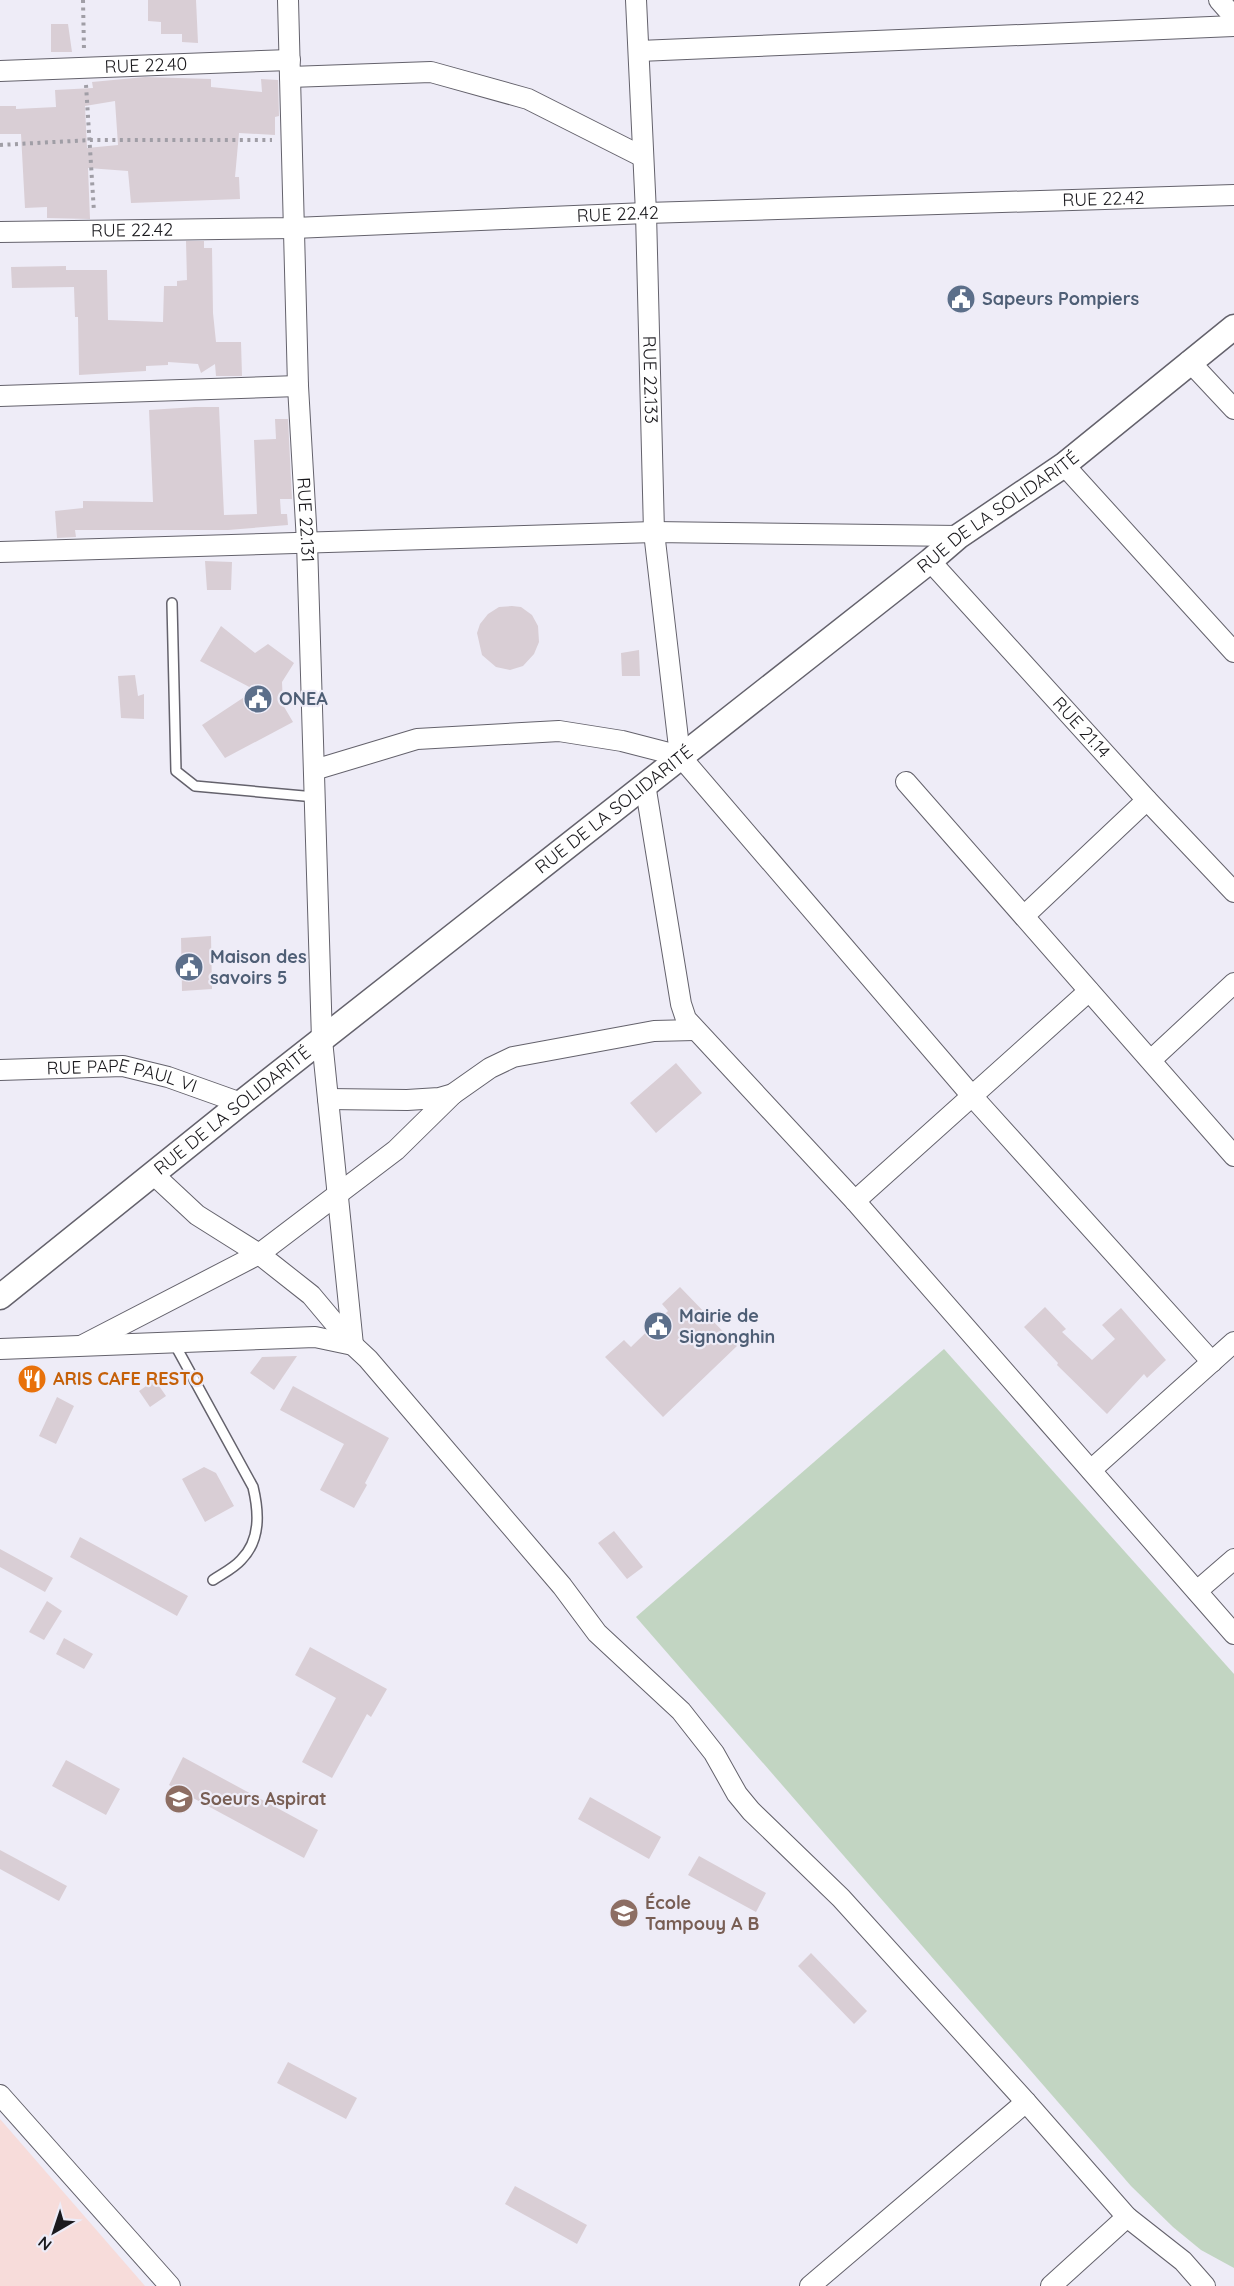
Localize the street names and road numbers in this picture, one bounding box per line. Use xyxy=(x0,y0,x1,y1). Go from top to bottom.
street label: RUE 22.40 xyxy=(104,52,188,78)
street label: RUE 22.42 xyxy=(1062,186,1145,211)
street label: RUE 22.42 xyxy=(576,201,659,227)
street label: RUE 22.42 xyxy=(91,218,173,242)
street label: RUE 22.133 xyxy=(638,335,663,424)
street label: RUE DE LA SOLIDARITÉ xyxy=(912,445,1083,578)
street label: RUE 22.131 xyxy=(292,476,320,563)
street label: RUE 21.14 xyxy=(1048,692,1115,763)
street label: RUE DE LA SOLIDARITÉ xyxy=(530,740,697,878)
street label: RUE DE LA SOLIDARITÉ xyxy=(149,1040,315,1180)
street label: RUE PAPE PAUL VI xyxy=(46,1053,200,1097)

